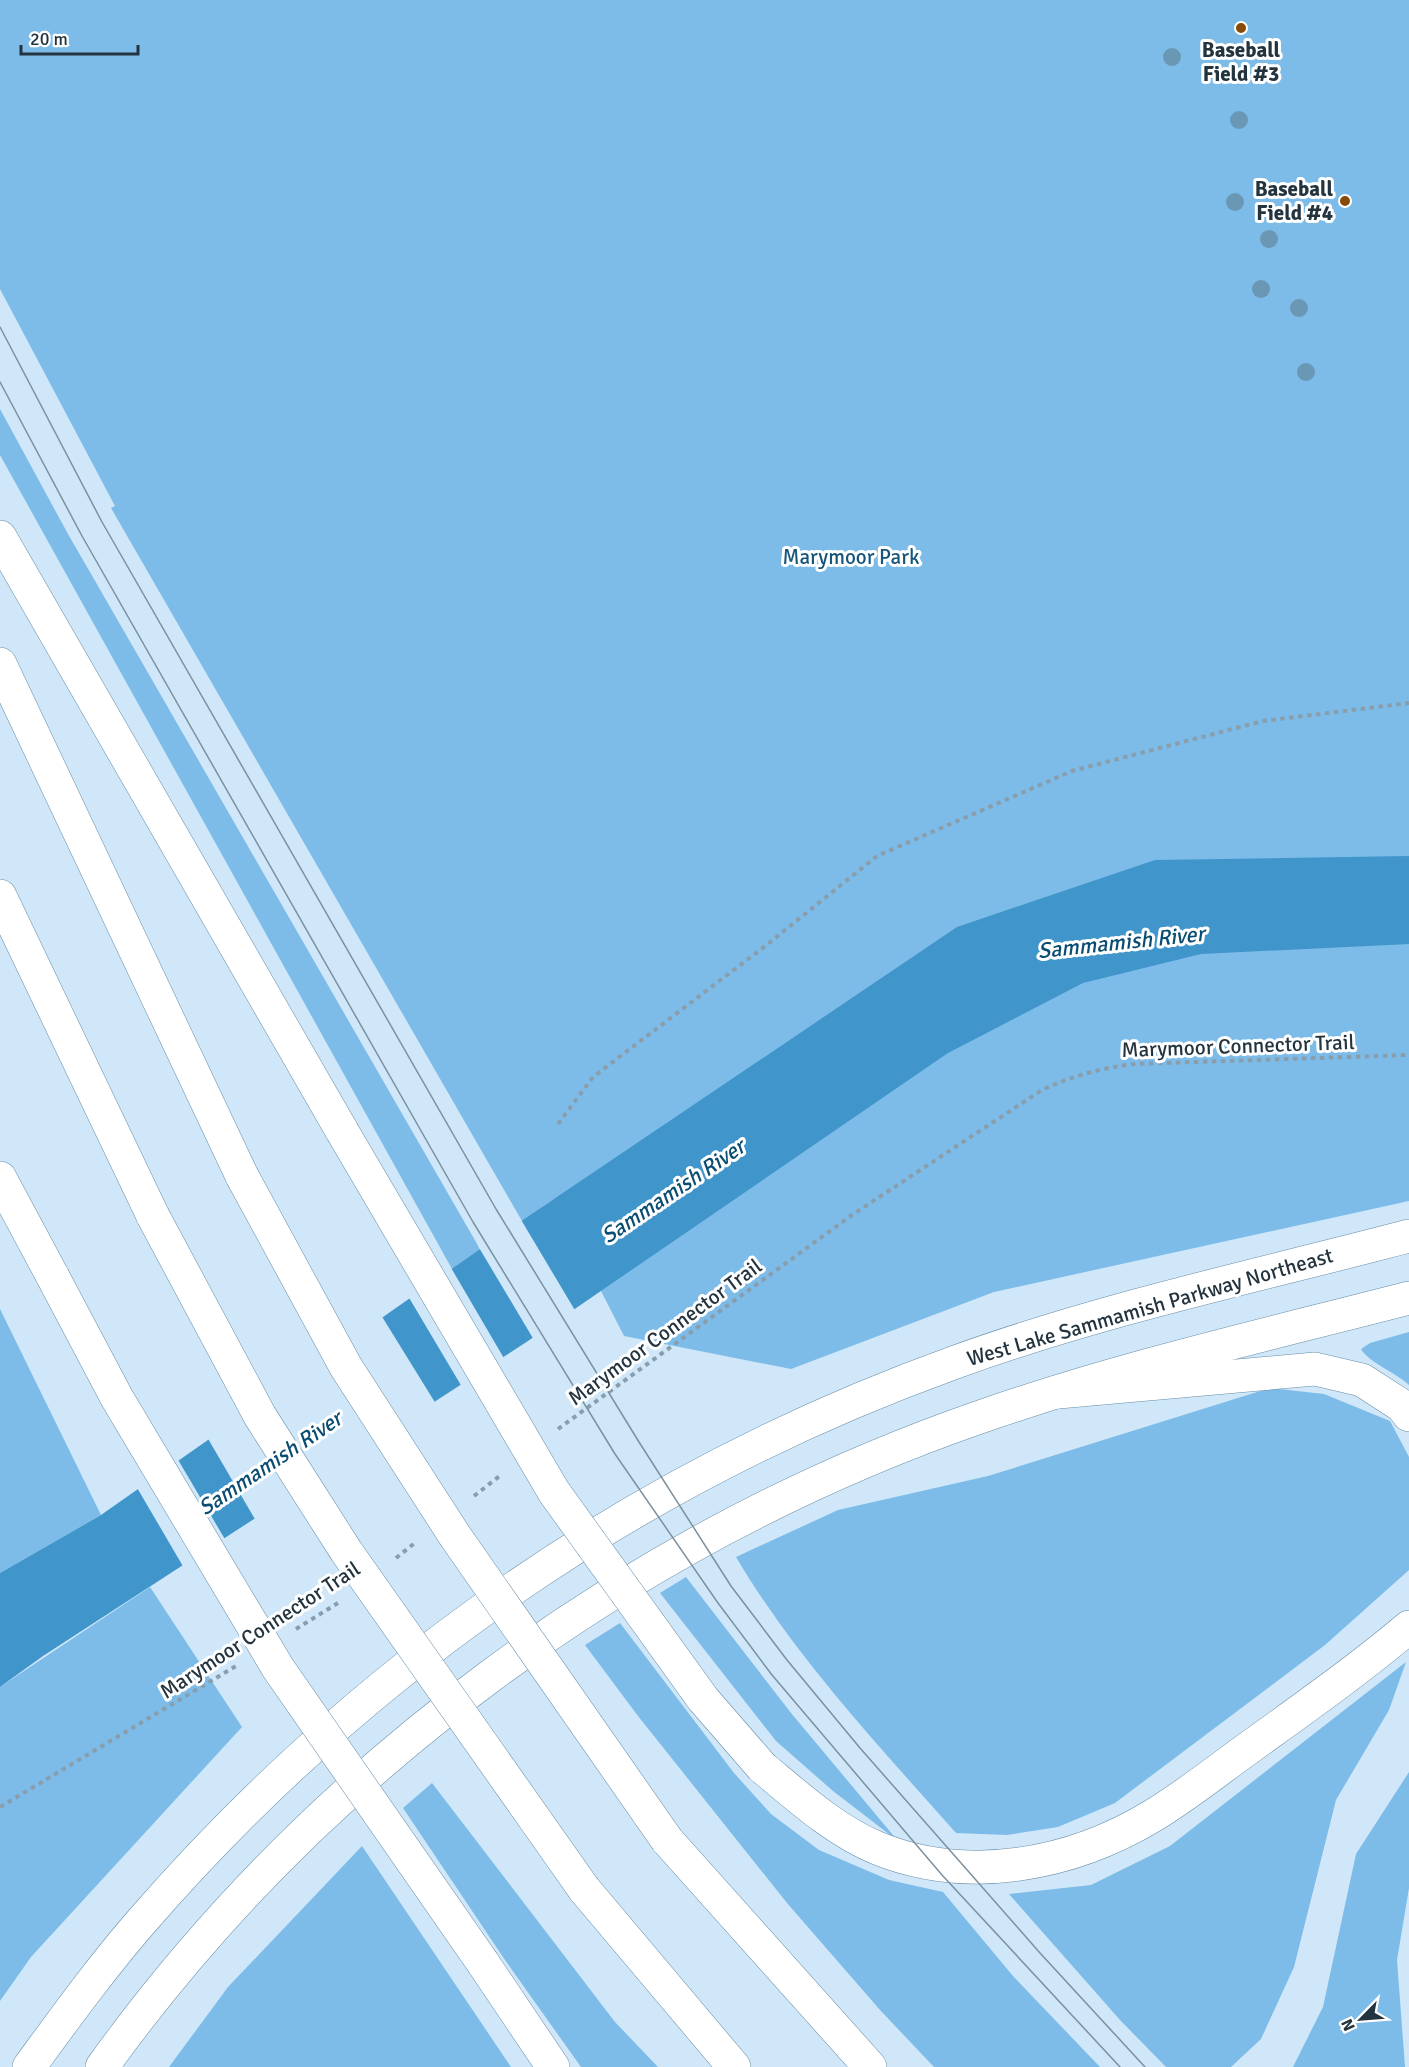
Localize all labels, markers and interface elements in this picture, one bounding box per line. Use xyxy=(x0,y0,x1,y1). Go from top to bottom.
scale bar xyxy=(21,18,138,56)
marker: Baseball Field #3 xyxy=(1234,21,1248,35)
text: 20 m xyxy=(30,28,68,50)
place label: Baseball Field #3 xyxy=(1202,37,1281,87)
place label: Baseball Field #4 xyxy=(1255,176,1333,226)
marker: Baseball Field #4 xyxy=(1338,194,1352,208)
park label: Marymoor Park xyxy=(783,544,920,570)
water label: Sammamish River xyxy=(1036,920,1208,964)
street label: Marymoor Connector Trail xyxy=(1121,1029,1355,1063)
water label: Sammamish River xyxy=(596,1131,752,1249)
street label: West Lake Sammamish Parkway Northeast xyxy=(964,1242,1336,1372)
street label: Marymoor Connector Trail xyxy=(563,1253,767,1411)
water label: Sammamish River xyxy=(193,1403,349,1521)
street label: Marymoor Connector Trail xyxy=(155,1556,365,1704)
north arrow xyxy=(1331,1989,1391,2049)
text: N xyxy=(1337,2016,1360,2034)

